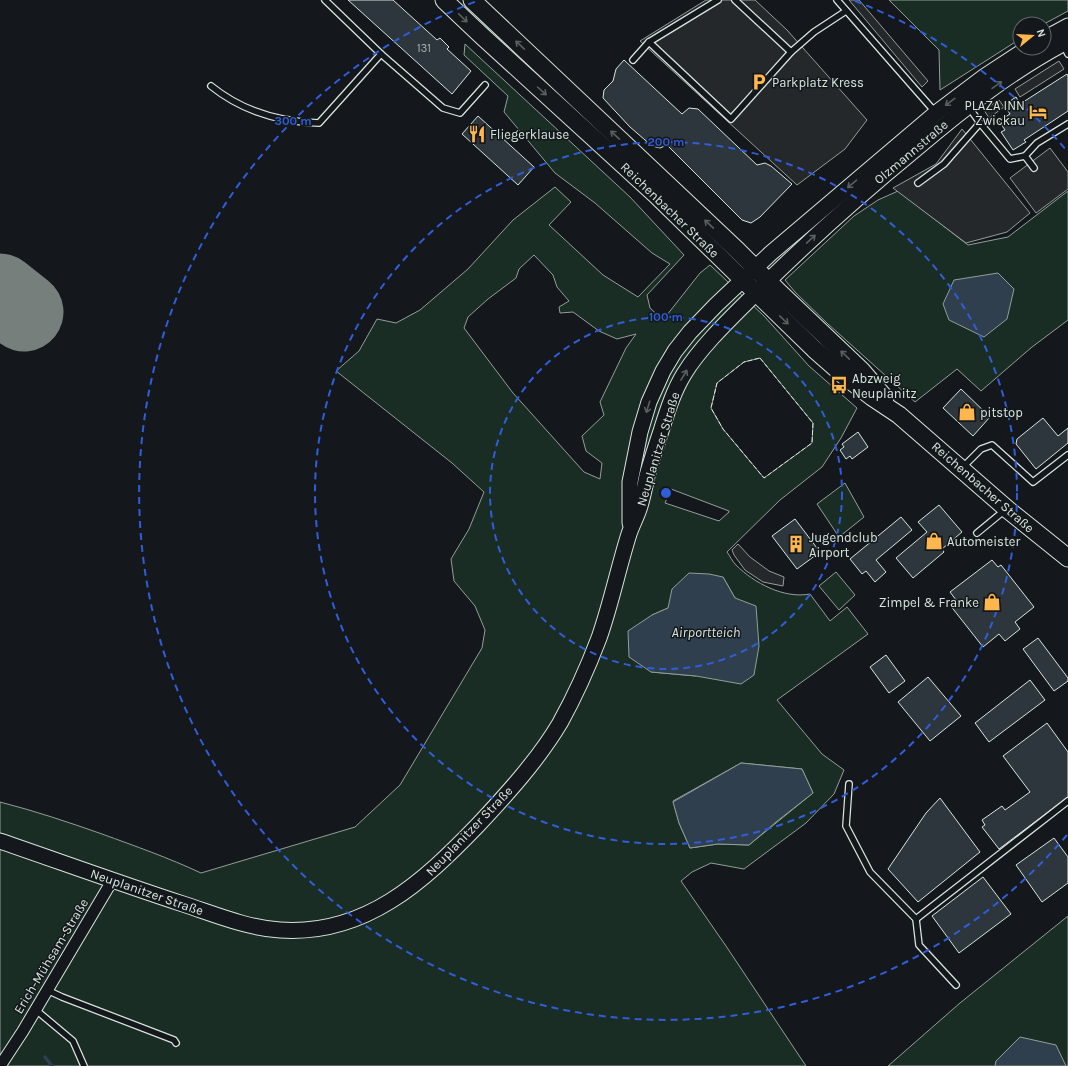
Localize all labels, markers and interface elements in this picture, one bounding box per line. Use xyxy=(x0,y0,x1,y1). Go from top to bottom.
one-way arrow xyxy=(458,13,468,23)
north arrow xyxy=(1012,16,1052,56)
text: N xyxy=(1034,27,1048,39)
one-way arrow xyxy=(515,41,525,50)
house number: 131 xyxy=(417,42,431,55)
parking icon: Parkplatz Kress xyxy=(749,72,769,92)
place label: Parkplatz Kress xyxy=(772,75,864,90)
one-way arrow xyxy=(992,81,1003,89)
one-way arrow xyxy=(536,86,547,95)
one-way arrow xyxy=(945,98,956,107)
place label: PLAZA INN Zwickau xyxy=(965,98,1025,128)
hotel icon: PLAZA INN Zwickau xyxy=(1028,102,1048,122)
text: 300 m xyxy=(274,114,312,128)
street label: Olzmannstraße xyxy=(871,117,951,187)
restaurant icon: Fliegerklause xyxy=(467,124,487,144)
place label: Fliegerklause xyxy=(490,127,570,142)
one-way arrow xyxy=(610,130,620,140)
text: 200 m xyxy=(648,135,684,149)
street label: Reichenbacher Straße xyxy=(618,159,722,261)
one-way arrow xyxy=(847,180,858,189)
one-way arrow xyxy=(705,220,715,229)
one-way arrow xyxy=(806,235,816,244)
text: 100 m xyxy=(649,310,683,324)
one-way arrow xyxy=(779,315,789,325)
one-way arrow xyxy=(840,350,850,360)
one-way arrow xyxy=(681,369,689,381)
place label: Abzweig Neuplanitz xyxy=(852,371,917,401)
bus stop icon: Abzweig Neuplanitz xyxy=(829,375,849,395)
street label: Neuplanitzer Straße xyxy=(634,390,683,508)
one-way arrow xyxy=(644,400,651,413)
shop icon: pitstop xyxy=(957,402,977,422)
place label: pitstop xyxy=(980,405,1023,420)
street label: Reichenbacher Straße xyxy=(929,438,1037,536)
centre of rings xyxy=(659,486,673,500)
place label: Jugendclub Airport xyxy=(809,530,878,560)
shop icon: Automeister xyxy=(924,531,944,551)
building icon: Jugendclub Airport xyxy=(786,534,806,554)
place label: Automeister xyxy=(947,534,1020,549)
shop icon: Zimpel & Franke xyxy=(982,592,1002,612)
place label: Zimpel & Franke xyxy=(879,595,979,610)
water label: Airportteich xyxy=(672,624,740,641)
street label: Neuplanitzer Straße xyxy=(423,783,516,879)
street label: Neuplanitzer Straße xyxy=(89,866,206,918)
street label: Erich-Mühsam-Straße xyxy=(11,895,91,1016)

